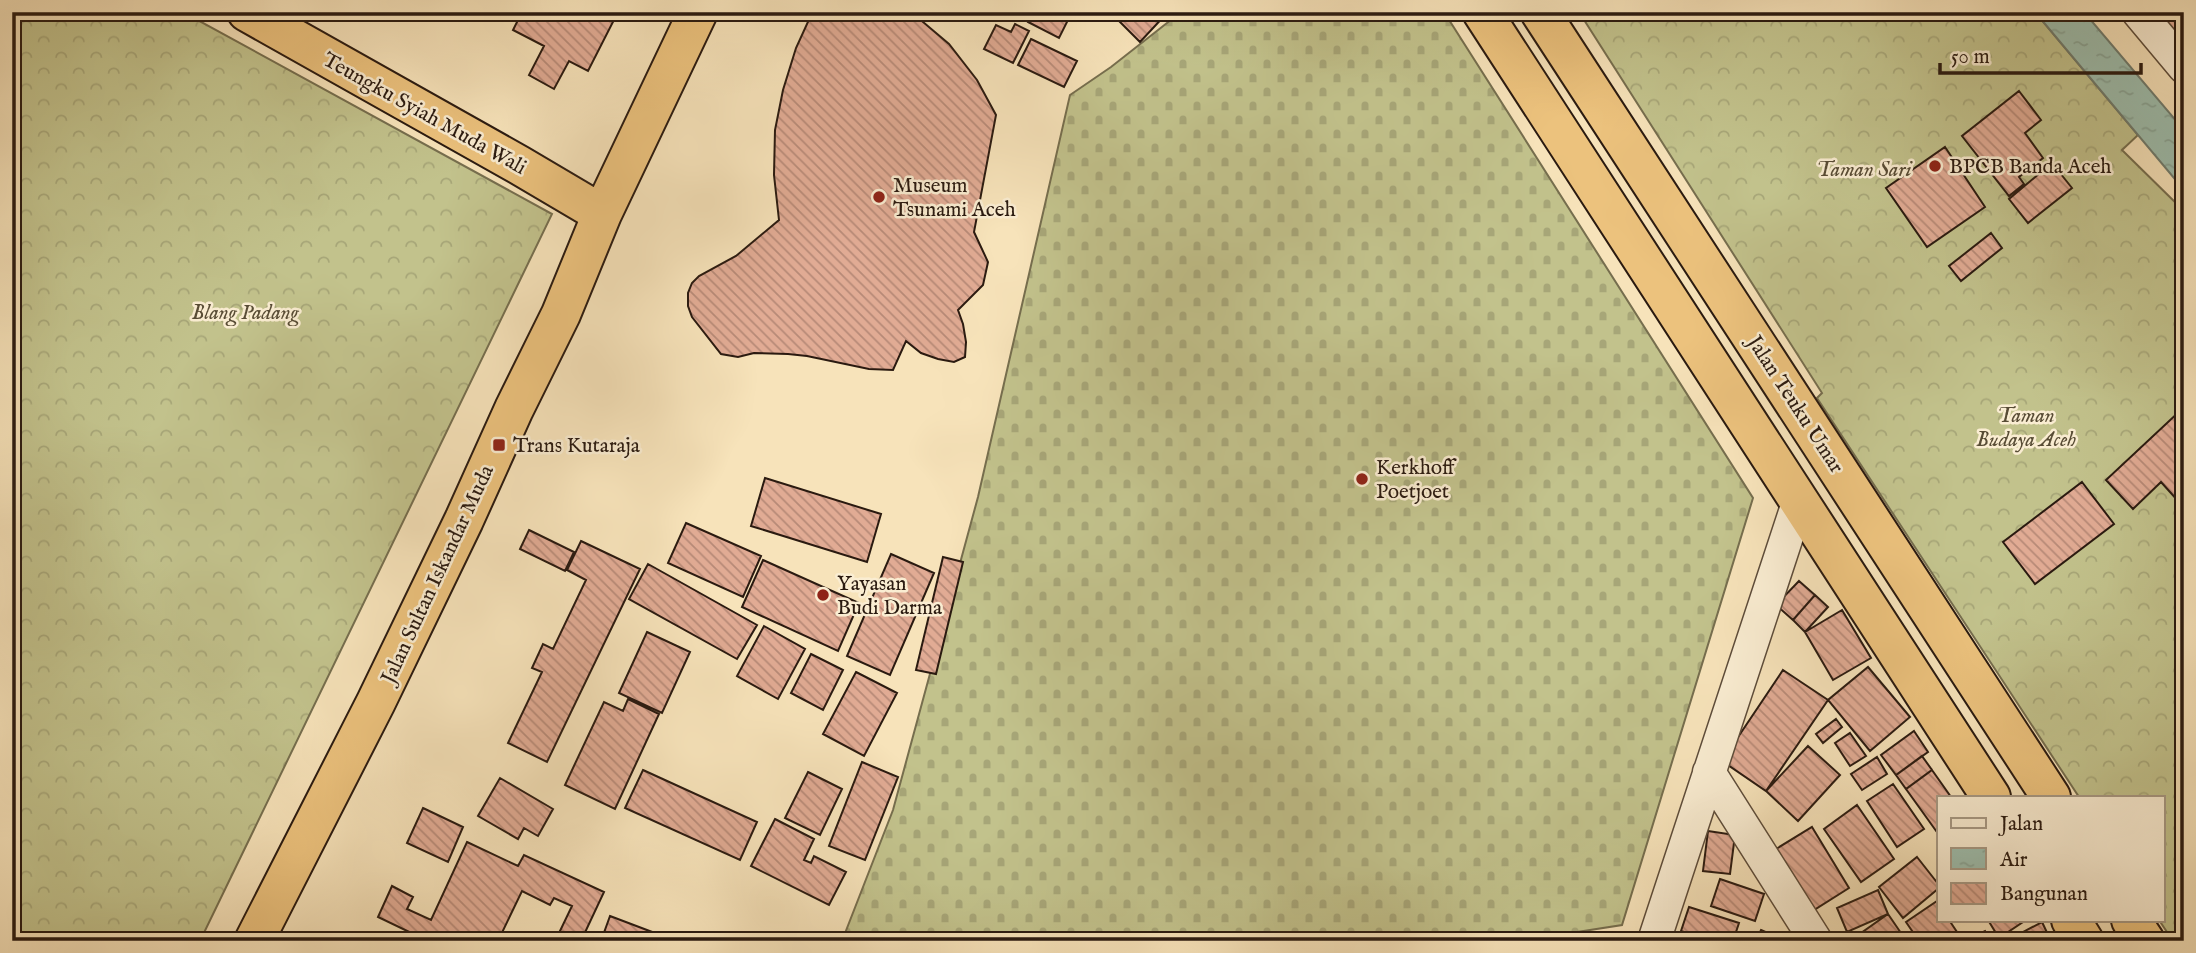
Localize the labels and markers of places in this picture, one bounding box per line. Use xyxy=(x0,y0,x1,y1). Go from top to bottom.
place label: BPCB Banda Aceh xyxy=(1949,154,2111,181)
marker: BPCB Banda Aceh xyxy=(1927,158,1943,174)
place label: Museum Tsunami Aceh xyxy=(893,173,1016,224)
marker: Museum Tsunami Aceh xyxy=(871,189,887,205)
place label: Trans Kutaraja xyxy=(513,433,641,460)
marker: Trans Kutaraja xyxy=(491,437,507,453)
place label: Kerkhoff Poetjoet xyxy=(1376,455,1457,506)
marker: Kerkhoff Poetjoet xyxy=(1354,471,1370,487)
place label: Yayasan Budi Darma xyxy=(837,571,943,622)
marker: Yayasan Budi Darma xyxy=(815,587,831,603)

